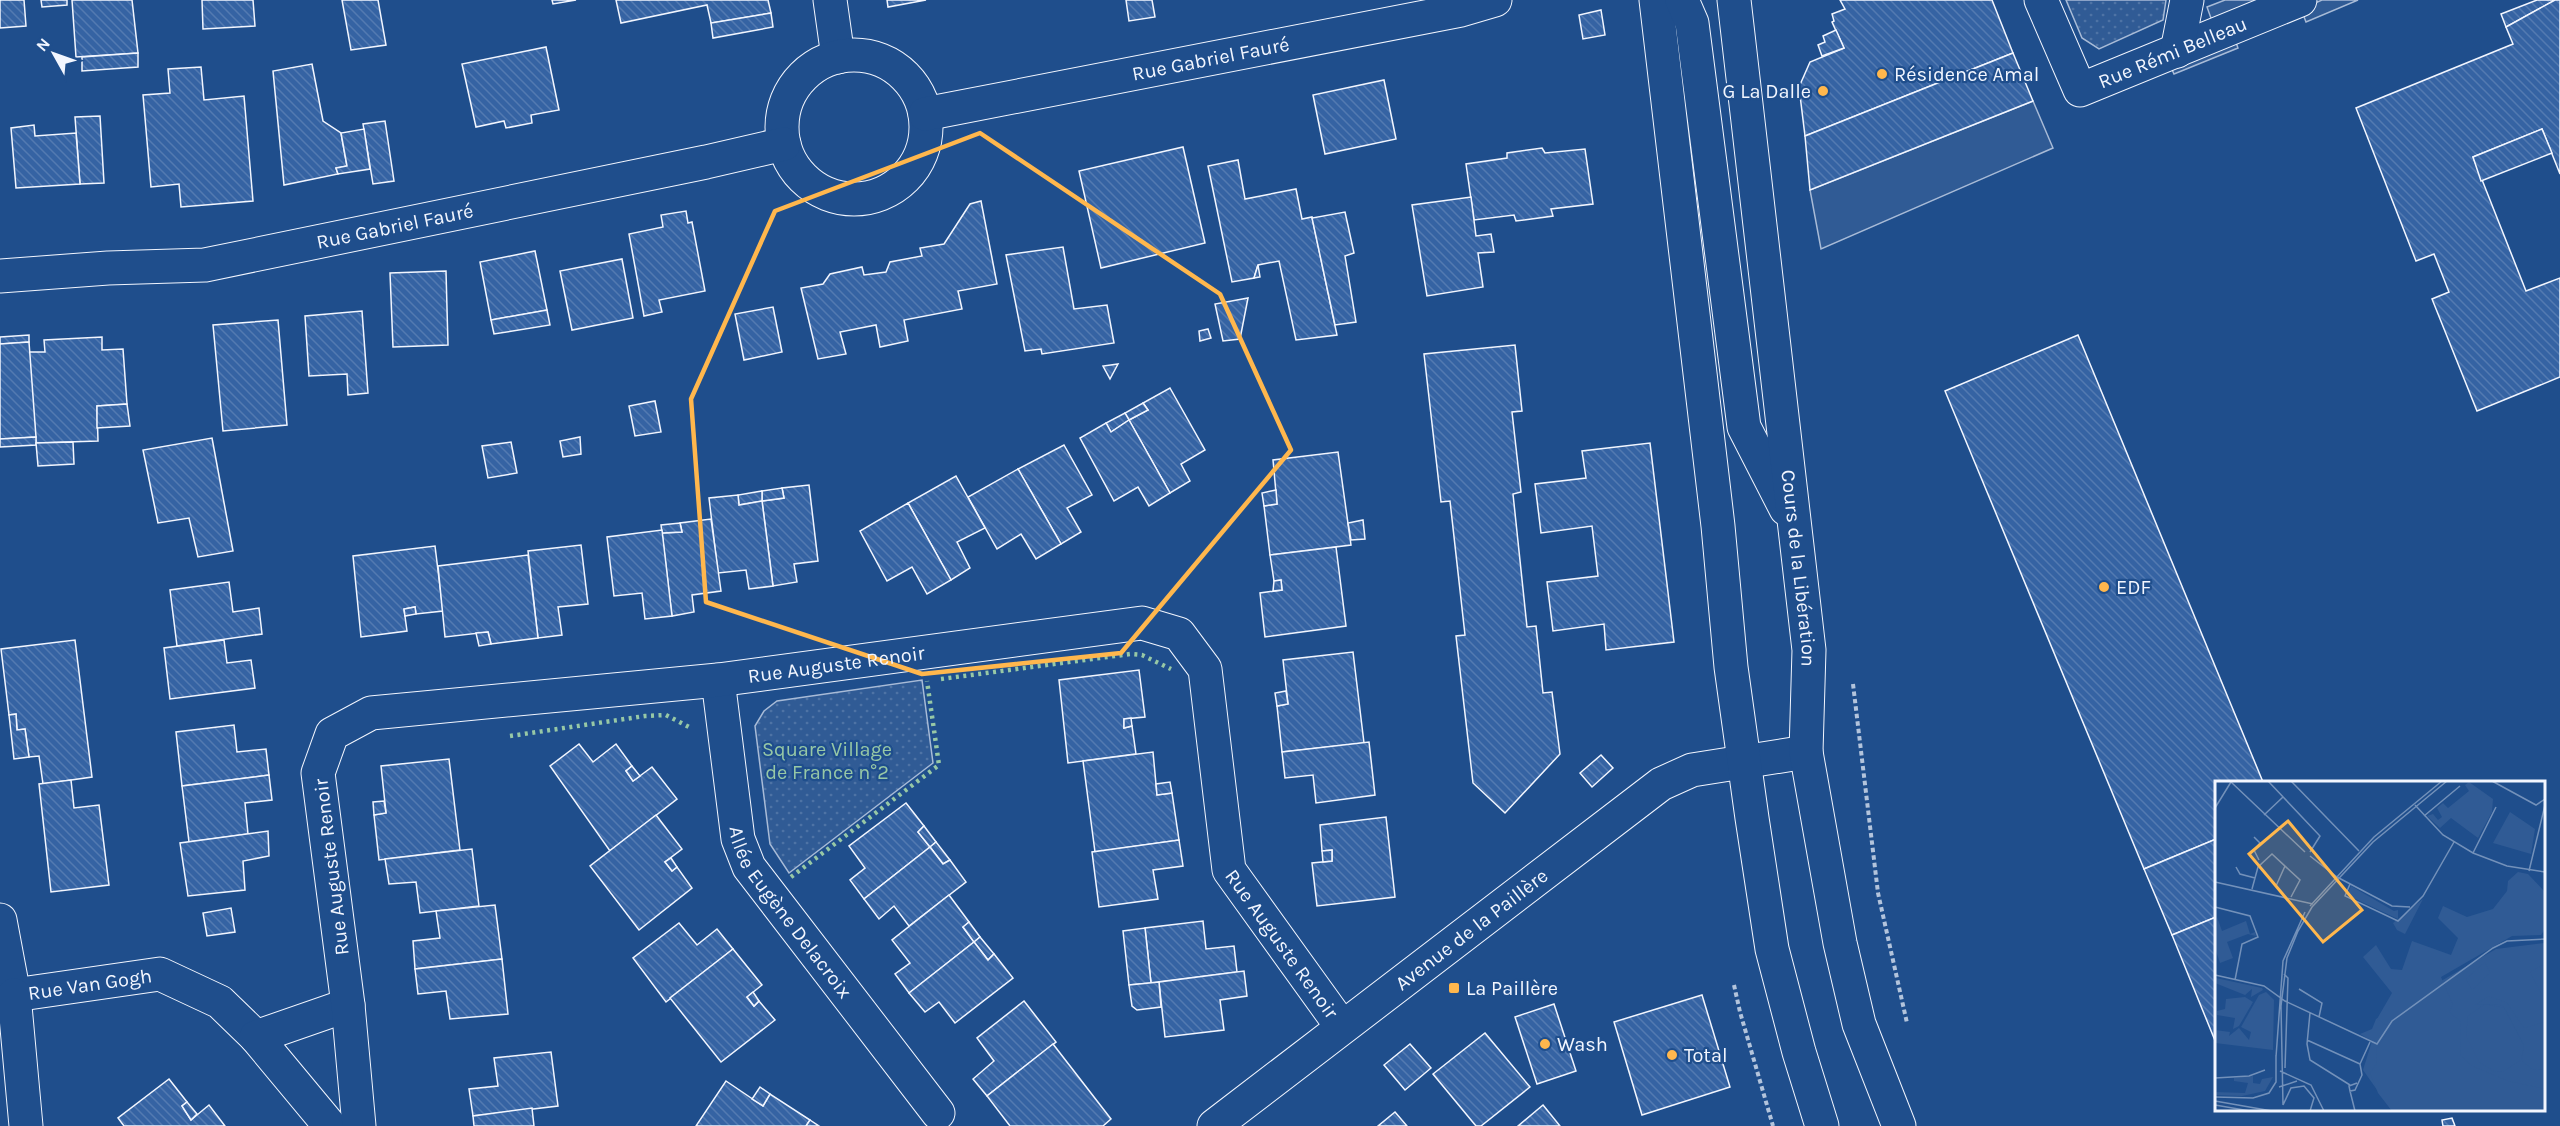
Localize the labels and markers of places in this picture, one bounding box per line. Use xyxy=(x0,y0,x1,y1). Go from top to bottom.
place label: Résidence Amal xyxy=(1894,63,2039,86)
marker: Résidence Amal xyxy=(1875,67,1889,81)
place label: G La Dalle xyxy=(1723,80,1811,103)
marker: G La Dalle xyxy=(1816,84,1830,98)
place label: EDF xyxy=(2116,576,2151,599)
marker: EDF xyxy=(2097,580,2111,594)
place label: La Paillère xyxy=(1466,977,1558,1000)
marker: La Paillère xyxy=(1447,981,1461,995)
place label: Wash xyxy=(1557,1033,1608,1056)
marker: Wash xyxy=(1538,1037,1552,1051)
place label: Total xyxy=(1684,1044,1728,1067)
marker: Total xyxy=(1665,1048,1679,1062)

